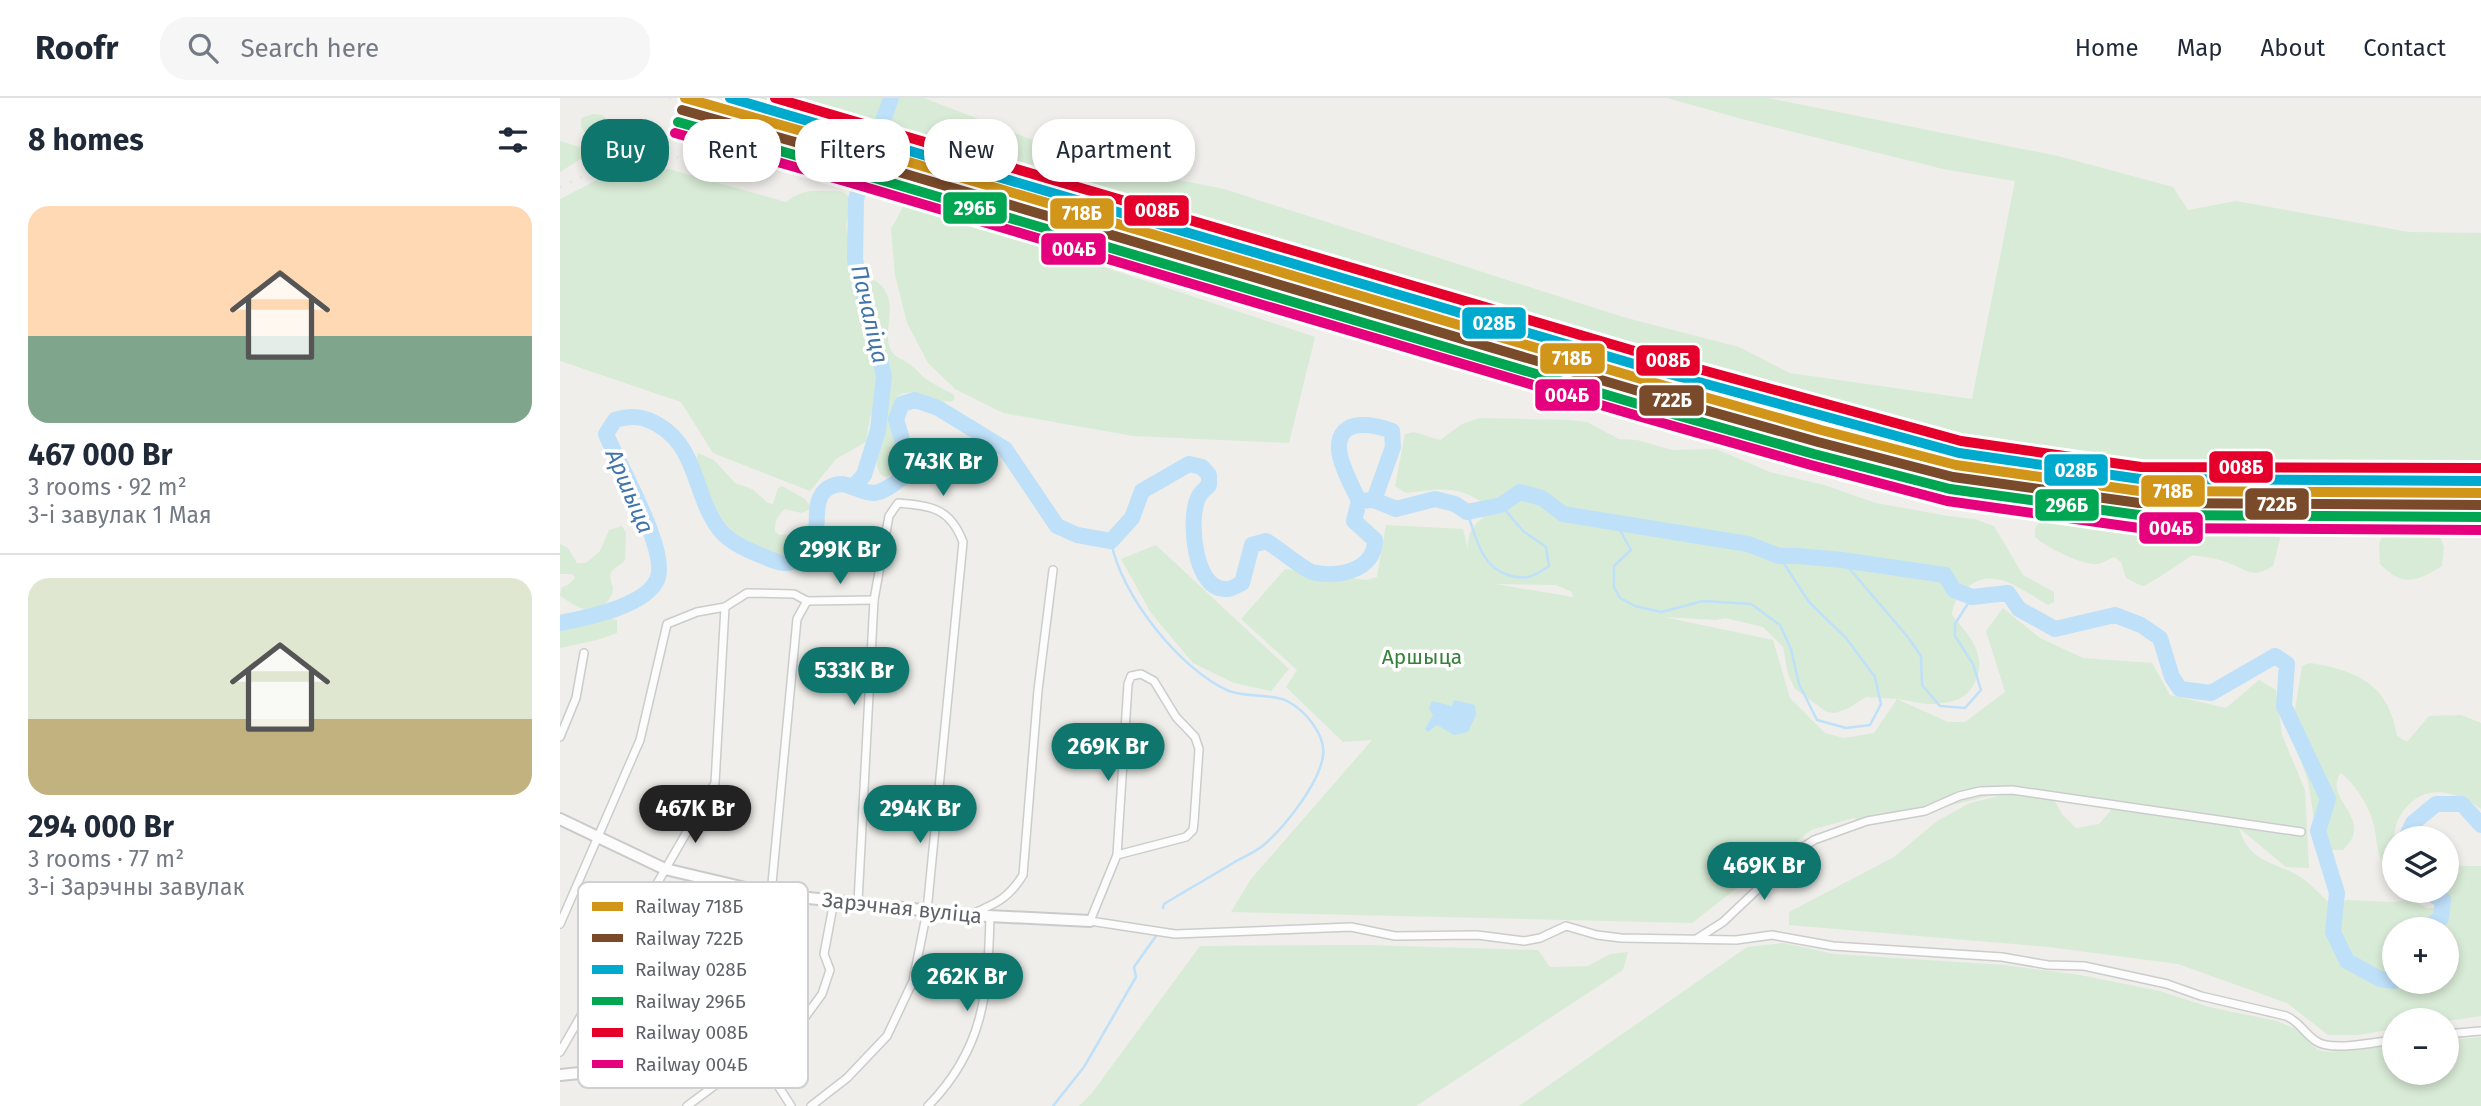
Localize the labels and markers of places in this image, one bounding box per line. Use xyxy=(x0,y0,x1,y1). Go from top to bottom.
pin: 743K Br xyxy=(878,438,1008,498)
pin: 299K Br xyxy=(775,526,905,586)
pin: 533K Br xyxy=(789,648,919,707)
pin: 269K Br xyxy=(1043,724,1173,783)
pin: 467K Br xyxy=(630,786,760,845)
pin: 294K Br xyxy=(855,786,985,845)
pin: 469K Br xyxy=(1699,842,1829,902)
pin: 262K Br xyxy=(902,954,1032,1013)

